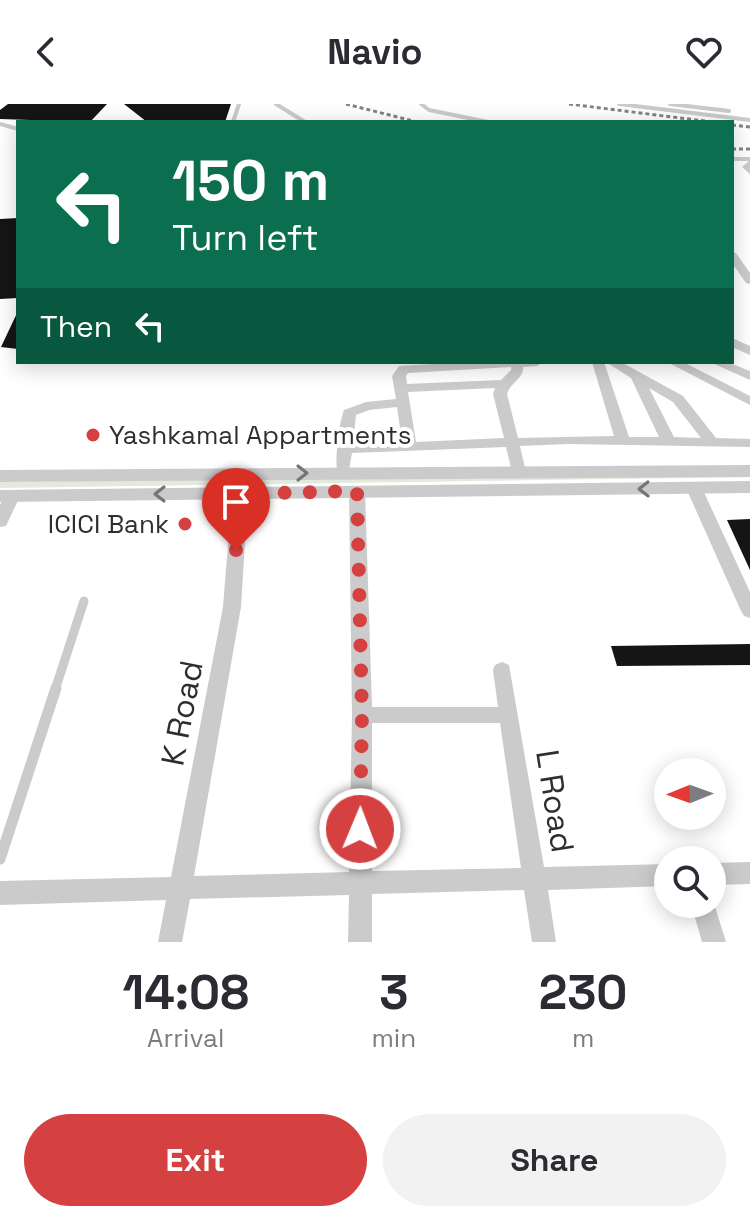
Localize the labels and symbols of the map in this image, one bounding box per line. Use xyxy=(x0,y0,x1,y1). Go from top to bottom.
place label: Yashkamal Appartments xyxy=(109,418,411,452)
marker: Yashkamal Appartments xyxy=(84,426,102,444)
one-way arrow xyxy=(296,464,309,481)
pin xyxy=(202,468,270,550)
one-way arrow xyxy=(637,480,650,498)
one-way arrow xyxy=(153,486,166,503)
place label: ICICI Bank xyxy=(48,507,169,541)
marker: ICICI Bank xyxy=(176,515,194,533)
street label: K Road xyxy=(152,657,212,769)
street label: L Road xyxy=(527,747,583,855)
north arrow xyxy=(654,758,726,830)
position arrow xyxy=(318,787,402,871)

